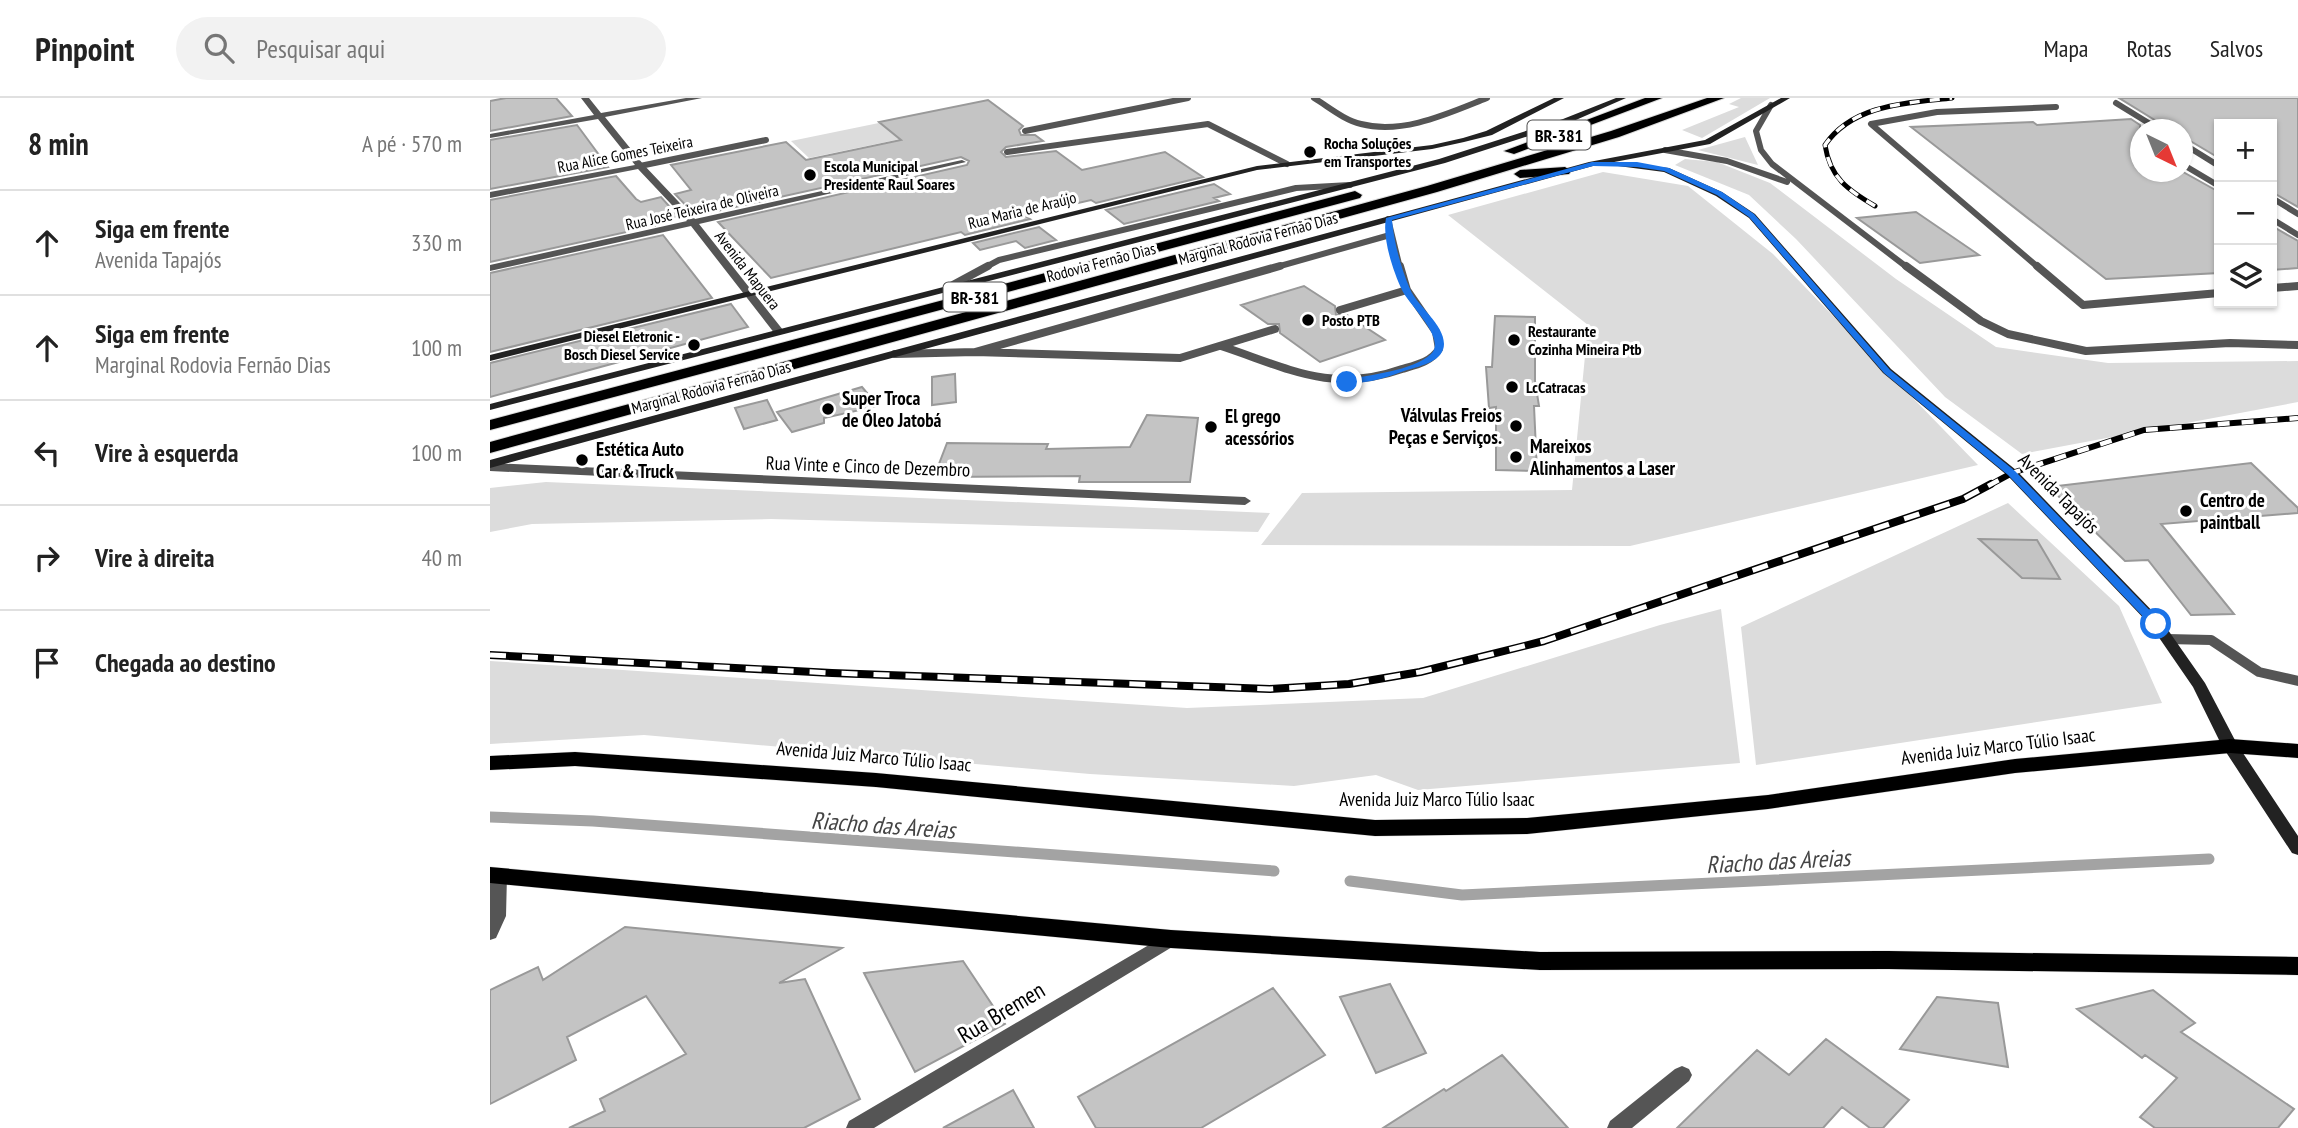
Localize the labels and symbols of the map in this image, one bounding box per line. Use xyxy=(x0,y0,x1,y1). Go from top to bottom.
north arrow xyxy=(2130,119,2193,182)
road number: BR-381 xyxy=(1528,120,1590,150)
street label: Rua Alice Gomes Teixeira xyxy=(556,131,694,177)
place label: Rocha Soluções em Transportes xyxy=(1324,133,1412,171)
marker: Rocha Soluções em Transportes xyxy=(1302,144,1318,160)
place label: Escola Municipal Presidente Raul Soares xyxy=(824,156,955,194)
marker: Escola Municipal Presidente Raul Soares xyxy=(802,167,818,183)
street label: Rua José Teixeira de Oliveira xyxy=(624,180,780,234)
street label: Rua Maria de Araújo xyxy=(966,187,1078,233)
street label: Marginal Rodovia Fernão Dias xyxy=(1176,207,1340,269)
street label: Avenida Mapuera xyxy=(711,226,785,314)
street label: Rodovia Fernão Dias xyxy=(1044,238,1158,286)
road number: BR-381 xyxy=(944,282,1006,312)
place label: Posto PTB xyxy=(1322,310,1380,330)
marker: Posto PTB xyxy=(1300,312,1316,328)
place label: Restaurante Cozinha Mineira Ptb xyxy=(1528,321,1642,359)
place label: Diesel Eletronic - Bosch Diesel Service xyxy=(564,326,680,364)
marker: Restaurante Cozinha Mineira Ptb xyxy=(1506,332,1522,348)
marker: Diesel Eletronic - Bosch Diesel Service xyxy=(686,337,702,353)
street label: Marginal Rodovia Fernão Dias xyxy=(629,356,793,418)
route end xyxy=(1331,366,1362,397)
place label: LcCatracas xyxy=(1526,377,1586,397)
marker: LcCatracas xyxy=(1504,379,1520,395)
place label: Super Troca de Óleo Jatobá xyxy=(842,386,942,432)
marker: Super Troca de Óleo Jatobá xyxy=(820,401,836,417)
place label: Válvulas Freios Peças e Serviços. xyxy=(1389,403,1502,449)
place label: El grego acessórios xyxy=(1225,404,1294,450)
marker: Válvulas Freios Peças e Serviços. xyxy=(1508,418,1524,434)
marker: El grego acessórios xyxy=(1203,419,1219,435)
place label: Mareixos Alinhamentos a Laser xyxy=(1529,434,1676,480)
place label: Estética Auto Car & Truck xyxy=(596,437,684,483)
street label: Avenida Tapajós xyxy=(2014,448,2104,538)
marker: Mareixos Alinhamentos a Laser xyxy=(1508,449,1524,465)
street label: Rua Vinte e Cinco de Dezembro xyxy=(765,450,971,482)
marker: Estética Auto Car & Truck xyxy=(574,452,590,468)
place label: Centro de paintball xyxy=(2200,488,2265,534)
marker: Centro de paintball xyxy=(2178,503,2194,519)
route start xyxy=(2140,608,2171,639)
street label: Avenida Juiz Marco Túlio Isaac xyxy=(1899,722,2097,770)
street label: Avenida Juiz Marco Túlio Isaac xyxy=(776,736,973,776)
street label: Avenida Juiz Marco Túlio Isaac xyxy=(1339,787,1535,811)
water label: Riacho das Areias xyxy=(810,805,959,846)
water label: Riacho das Areias xyxy=(1705,842,1854,880)
street label: Rua Bremen xyxy=(952,975,1050,1049)

